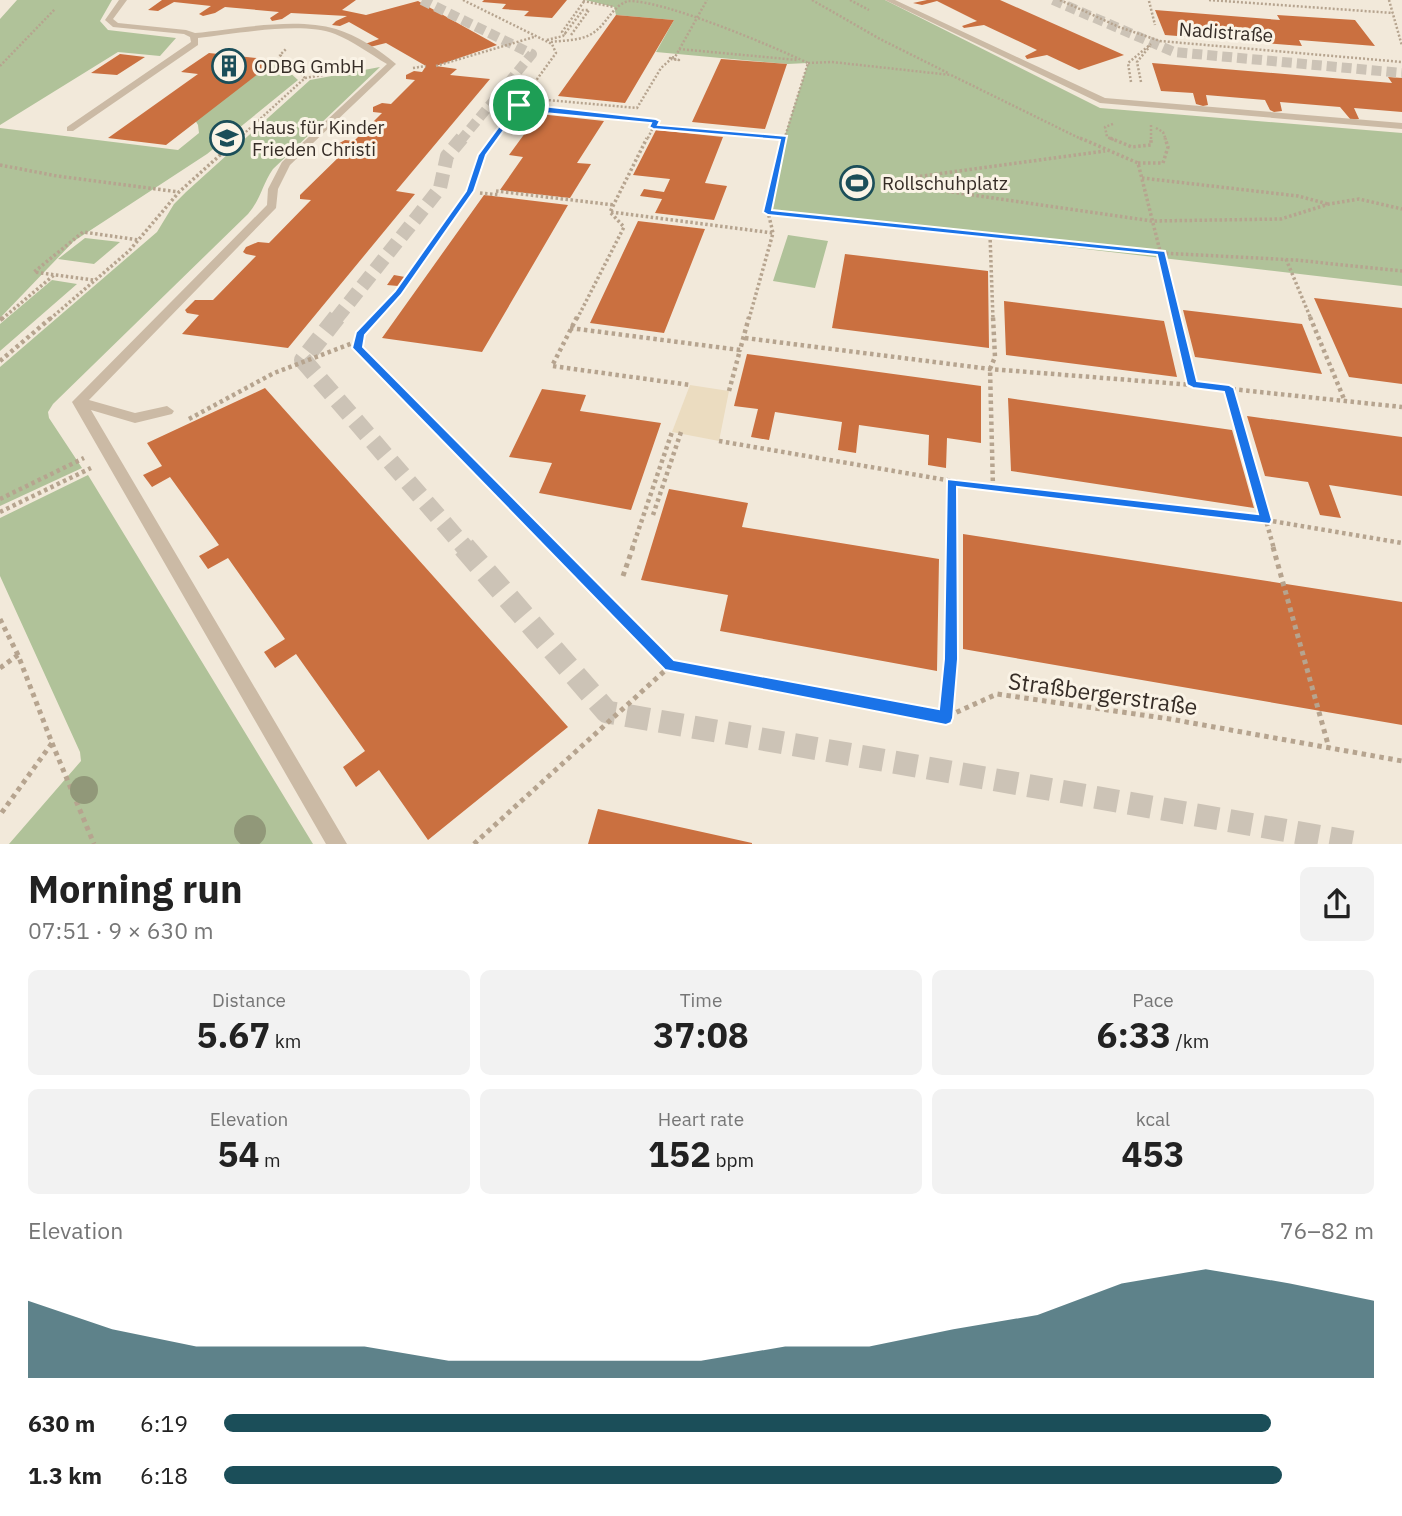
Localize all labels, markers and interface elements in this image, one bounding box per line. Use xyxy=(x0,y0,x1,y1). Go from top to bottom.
street label: Nadistraße xyxy=(1178,17,1274,47)
building icon: ODBG GmbH xyxy=(210,47,248,85)
place label: ODBG GmbH xyxy=(254,54,365,78)
pin xyxy=(489,75,549,135)
icon: arrive xyxy=(500,86,538,124)
place label: Haus für Kinder Frieden Christi xyxy=(252,115,385,161)
school or university icon: Haus für Kinder Frieden Christi xyxy=(208,119,246,157)
sports icon: Rollschuhplatz xyxy=(838,164,876,202)
place label: Rollschuhplatz xyxy=(882,171,1008,195)
street label: Straßbergerstraße xyxy=(1006,665,1200,721)
text: Morning run xyxy=(28,864,243,913)
button: share xyxy=(1300,867,1374,941)
text: 07:51 · 9 × 630 m xyxy=(28,915,214,945)
text: Distance xyxy=(212,988,286,1012)
text: Time xyxy=(680,988,722,1012)
text: Pace xyxy=(1132,988,1174,1012)
text: 5.67 xyxy=(197,1012,270,1058)
text: 37:08 xyxy=(653,1012,749,1058)
text: 6:33 xyxy=(1097,1012,1171,1058)
text: km xyxy=(270,1029,301,1053)
text: /km xyxy=(1171,1029,1209,1053)
text: Elevation xyxy=(210,1107,288,1131)
text: Heart rate xyxy=(658,1107,744,1131)
text: kcal xyxy=(1136,1107,1170,1131)
text: 54 xyxy=(217,1131,259,1177)
text: 152 xyxy=(648,1131,711,1177)
text: 453 xyxy=(1121,1131,1185,1177)
text: m xyxy=(259,1148,281,1172)
text: bpm xyxy=(711,1148,754,1172)
text: Elevation xyxy=(28,1215,123,1245)
text: 76–82 m xyxy=(1280,1215,1374,1245)
text: 630 m xyxy=(28,1408,95,1438)
text: 6:19 xyxy=(140,1408,188,1438)
text: 1.3 km xyxy=(28,1460,102,1490)
text: 6:18 xyxy=(140,1460,188,1490)

